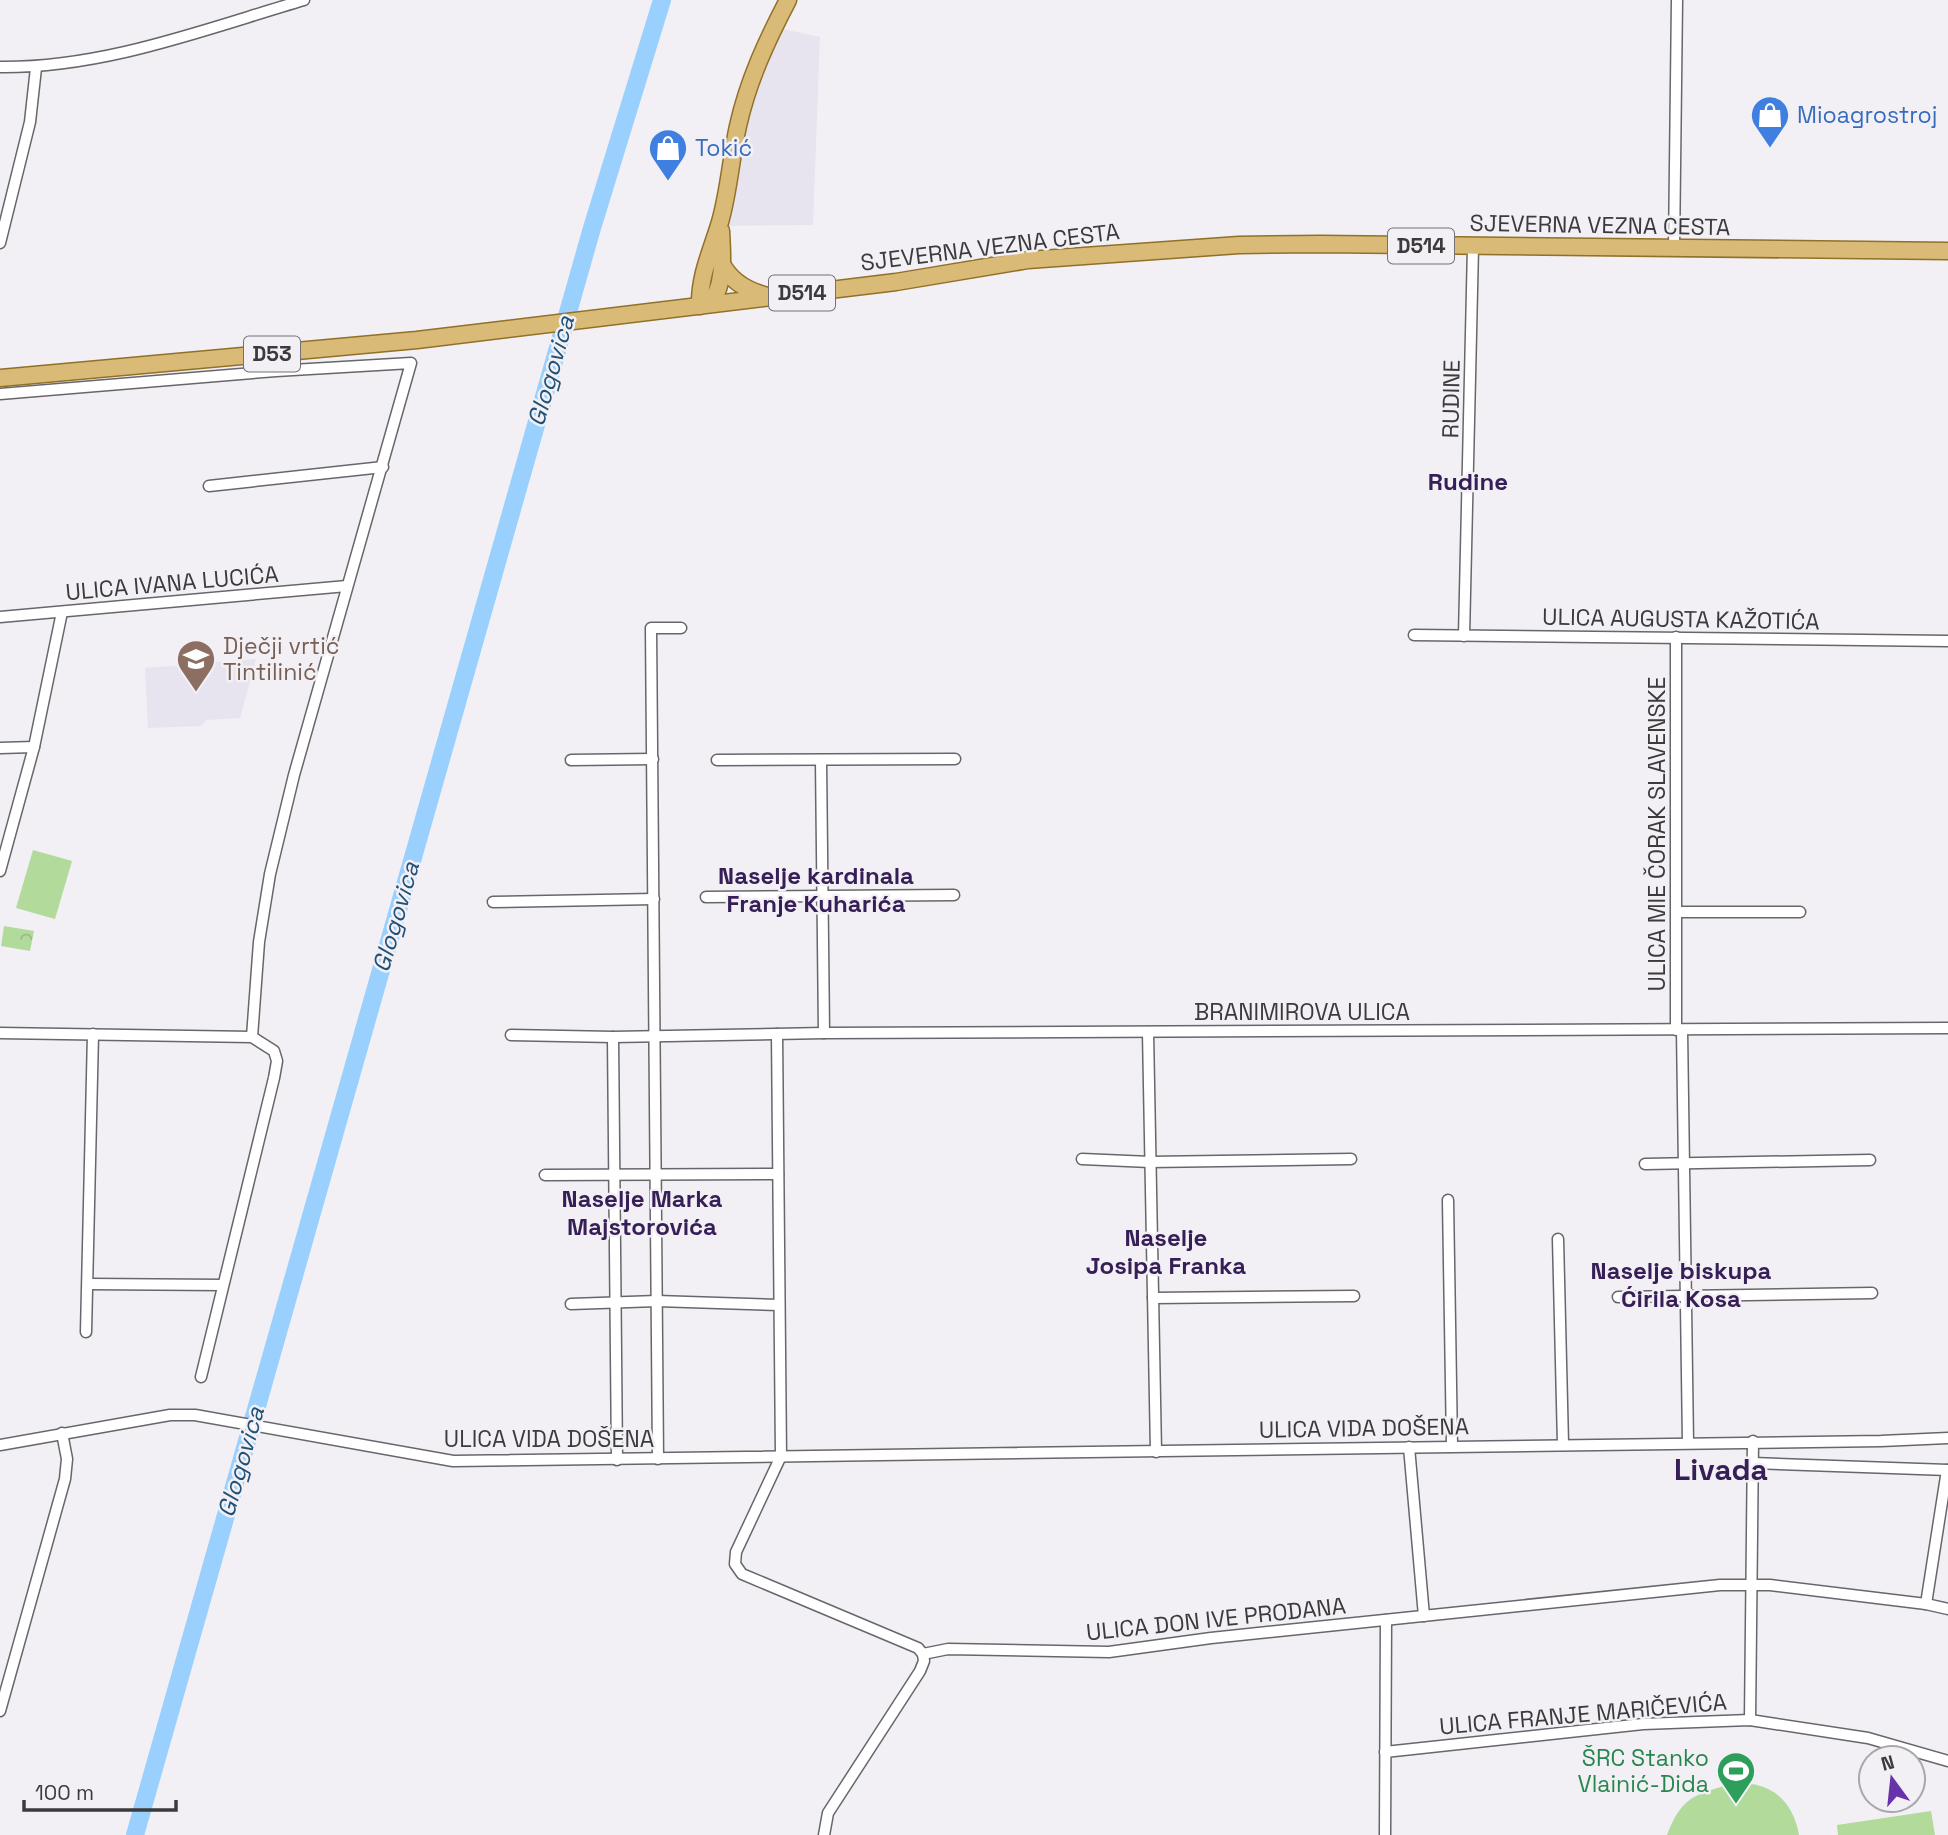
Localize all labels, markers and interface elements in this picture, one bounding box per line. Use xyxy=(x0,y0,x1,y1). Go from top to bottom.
shop icon: Mioagrostroj xyxy=(1749,94,1791,149)
place label: Mioagrostroj xyxy=(1797,100,1938,130)
shop icon: Tokić xyxy=(647,127,689,182)
place label: Tokić xyxy=(695,133,752,163)
street label: SJEVERNA VEZNA CESTA xyxy=(1469,208,1731,242)
street label: SJEVERNA VEZNA CESTA xyxy=(859,216,1121,278)
road number: D514 xyxy=(1388,229,1454,264)
road number: D514 xyxy=(769,276,835,310)
water label: Glogovica xyxy=(520,312,581,430)
road number: D53 xyxy=(244,336,300,372)
street label: RUDINE xyxy=(1435,359,1467,439)
district label: Rudine xyxy=(1428,466,1508,497)
street label: ULICA IVANA LUCIĆA xyxy=(64,559,280,607)
street label: ULICA AUGUSTA KAŽOTIĆA xyxy=(1542,602,1820,636)
place label: Dječji vrtić Tintilinić xyxy=(223,631,340,687)
school or university icon: Dječji vrtić Tintilinić xyxy=(175,638,217,693)
street label: ULICA MIE ČORAK SLAVENSKE xyxy=(1642,676,1672,992)
water label: Glogovica xyxy=(365,858,426,976)
district label: Naselje kardinala Franje Kuharića xyxy=(718,860,914,919)
street label: BRANIMIROVA ULICA xyxy=(1194,997,1410,1027)
district label: Naselje Marka Majstorovića xyxy=(562,1183,722,1242)
district label: Naselje Josipa Franka xyxy=(1086,1222,1246,1281)
district label: Naselje biskupa Ćirila Kosa xyxy=(1591,1255,1772,1314)
water label: Glogovica xyxy=(210,1403,271,1521)
street label: ULICA VIDA DOŠENA xyxy=(1259,1411,1469,1445)
street label: ULICA VIDA DOŠENA xyxy=(444,1424,654,1454)
district label: Livada xyxy=(1674,1450,1768,1489)
street label: ULICA DON IVE PRODANA xyxy=(1085,1590,1347,1648)
street label: ULICA FRANJE MARIČEVIĆA xyxy=(1438,1686,1728,1742)
place label: ŠRC Stanko Vlainić-Dida xyxy=(1577,1743,1709,1799)
north arrow xyxy=(1857,1744,1927,1814)
text: N xyxy=(1878,1749,1897,1777)
sports icon: ŠRC Stanko Vlainić-Dida xyxy=(1715,1750,1757,1805)
scale bar xyxy=(24,1769,177,1813)
text: 100 m xyxy=(35,1779,94,1806)

